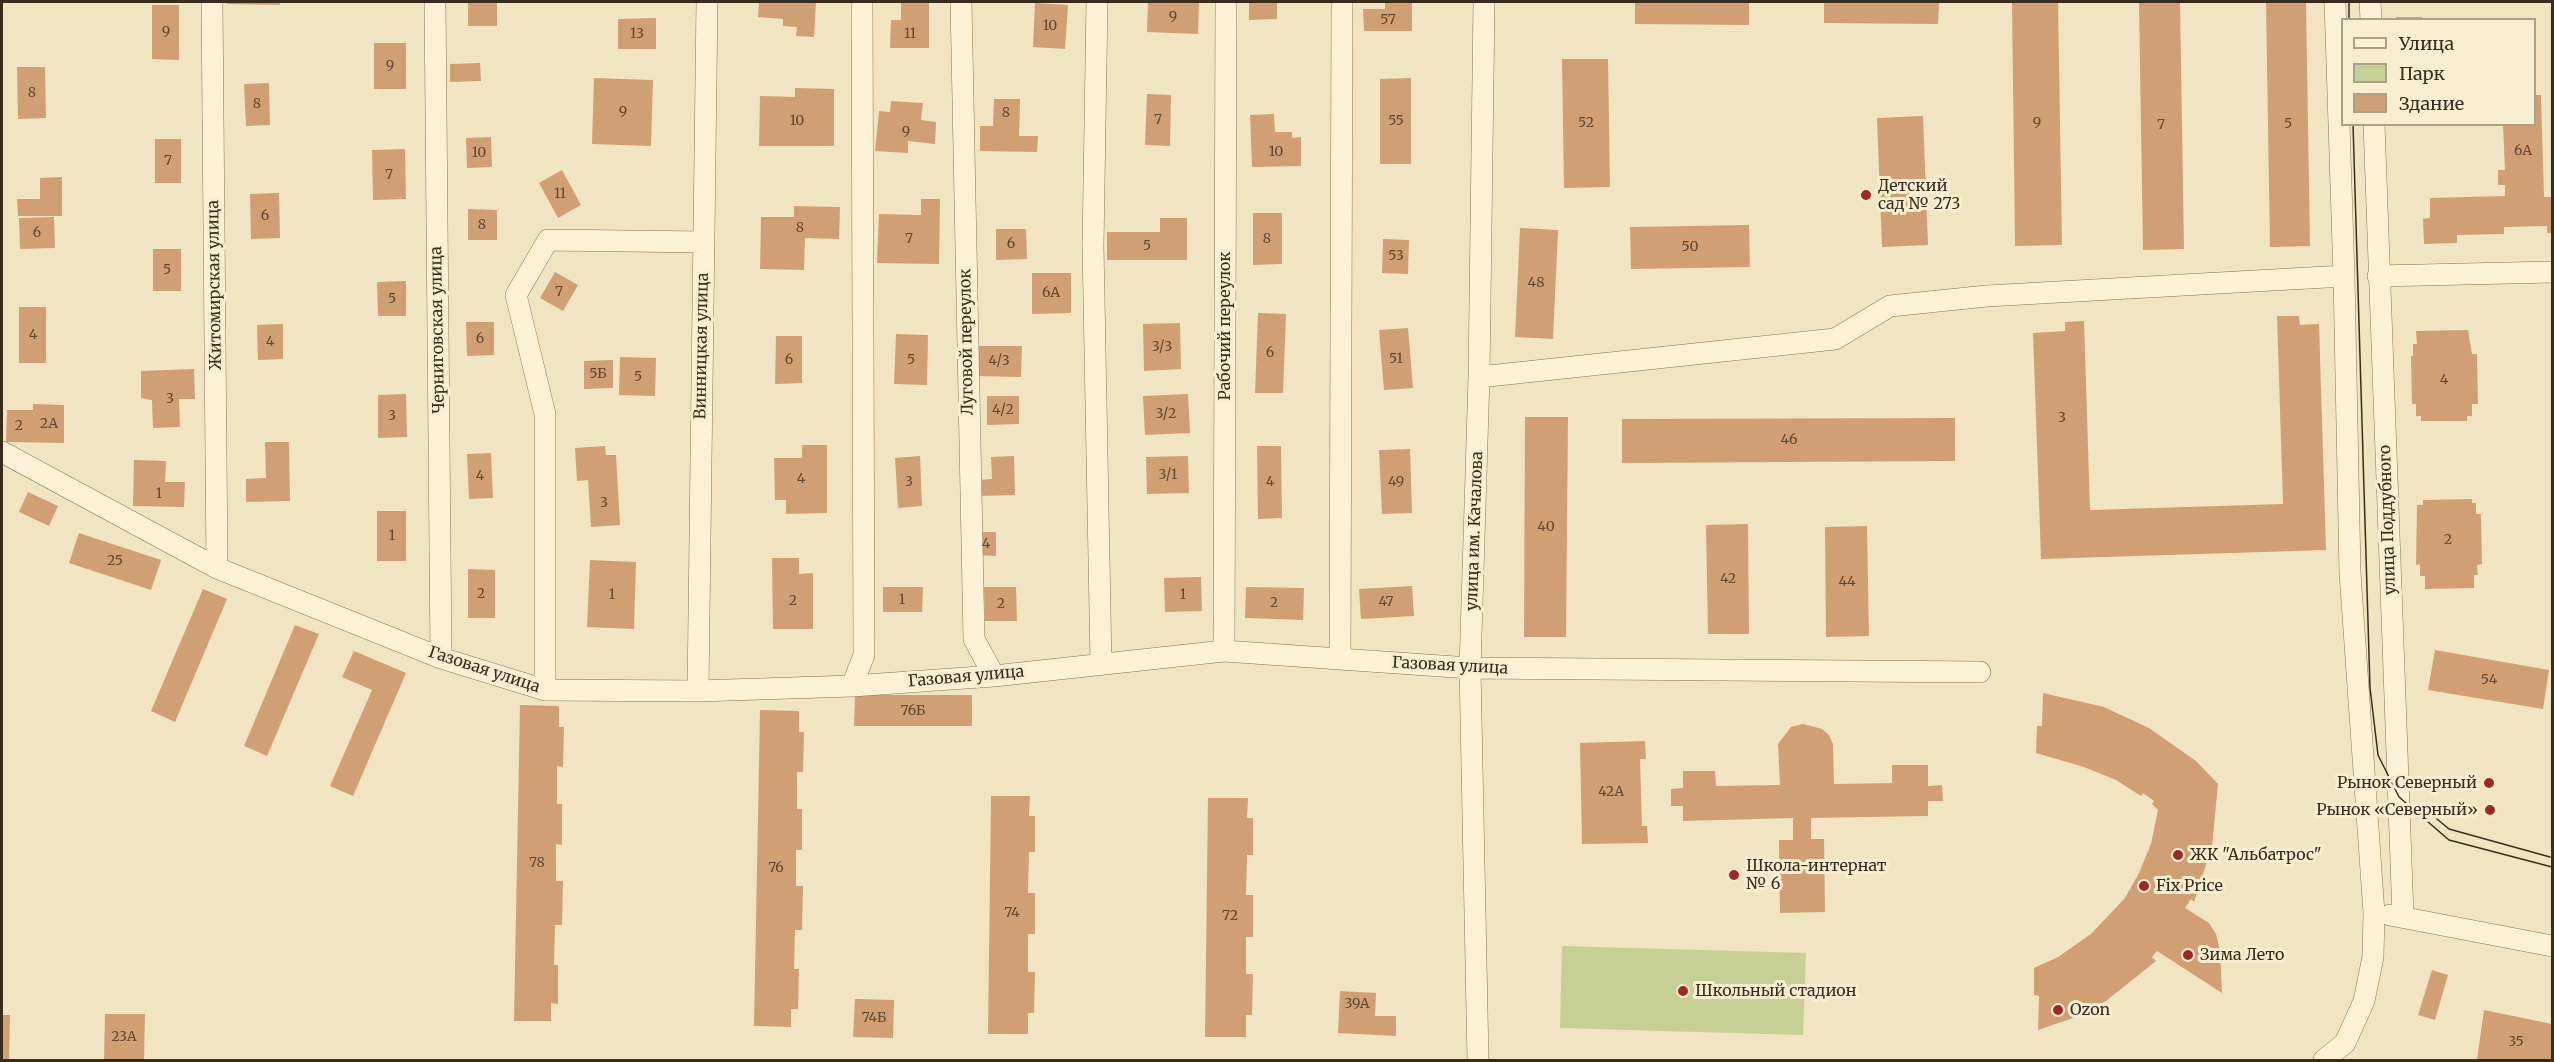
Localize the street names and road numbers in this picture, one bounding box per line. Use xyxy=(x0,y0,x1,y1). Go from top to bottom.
street label: Житомирская улица xyxy=(204,200,226,370)
street label: Черниговская улица xyxy=(427,246,449,414)
street label: Рабочий переулок xyxy=(1215,252,1235,400)
street label: Луговой переулок xyxy=(956,269,978,415)
street label: Винницкая улица xyxy=(691,272,713,420)
street label: улица Поддубного xyxy=(2376,444,2400,596)
street label: улица им. Качалова xyxy=(1463,451,1487,611)
street label: Газовая улица xyxy=(426,643,542,697)
street label: Газовая улица xyxy=(1391,653,1509,679)
street label: Газовая улица xyxy=(907,662,1025,692)

